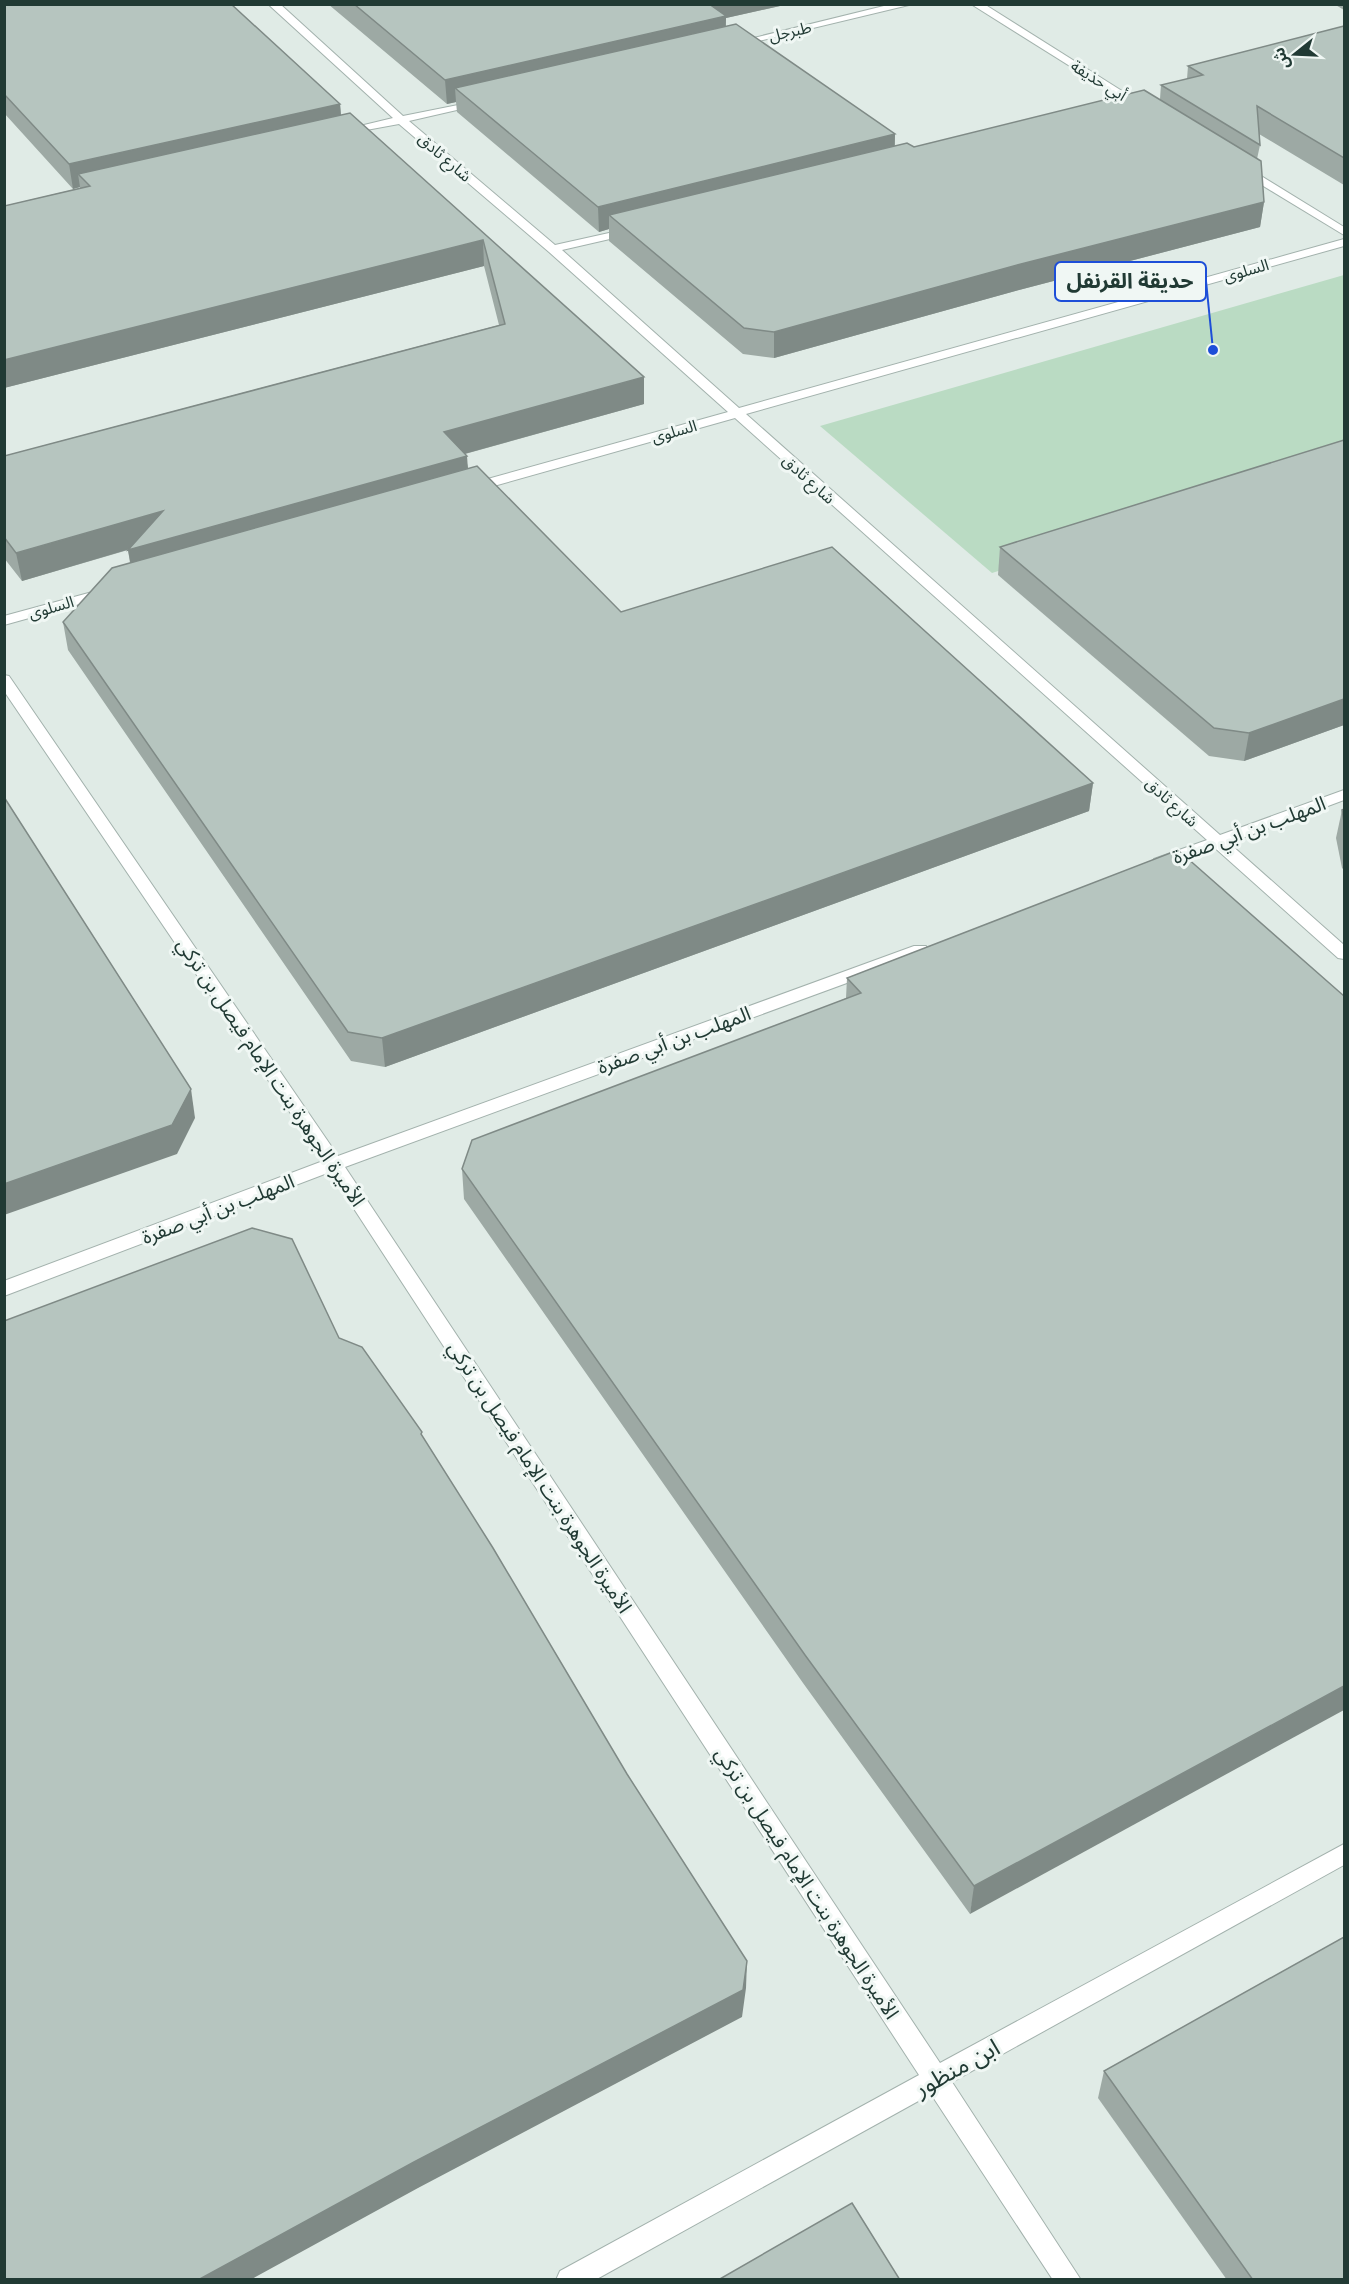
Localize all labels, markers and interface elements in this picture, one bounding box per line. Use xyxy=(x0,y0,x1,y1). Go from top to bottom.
street label: طبرجل xyxy=(767,18,814,48)
north arrow xyxy=(1265,24,1325,84)
text: ش xyxy=(1270,44,1296,72)
street label: أبي حذيفة xyxy=(1066,56,1130,107)
street label: شارع ثادق xyxy=(412,130,475,188)
street label: السلوى xyxy=(1222,256,1271,288)
callout: حديقة القرنفل xyxy=(1055,262,1206,301)
text: حديقة القرنفل xyxy=(1066,269,1194,296)
street label: السلوى xyxy=(650,417,699,449)
street label: شارع ثادق xyxy=(776,452,838,510)
street label: السلوى xyxy=(27,593,76,625)
street label: شارع ثادق xyxy=(1139,775,1201,833)
street label: المهلب بن أبي صفرة xyxy=(1169,792,1330,872)
street label: الأميرة الجوهرة بنت الإمام فيصل بن تركي xyxy=(169,934,369,1213)
street label: المهلب بن أبي صفرة xyxy=(594,1002,755,1082)
street label: المهلب بن أبي صفرة xyxy=(138,1169,299,1253)
street label: الأميرة الجوهرة بنت الإمام فيصل بن تركي xyxy=(440,1337,636,1619)
street label: الأميرة الجوهرة بنت الإمام فيصل بن تركي xyxy=(707,1743,903,2025)
street label: ابن منظور xyxy=(909,2034,1006,2106)

